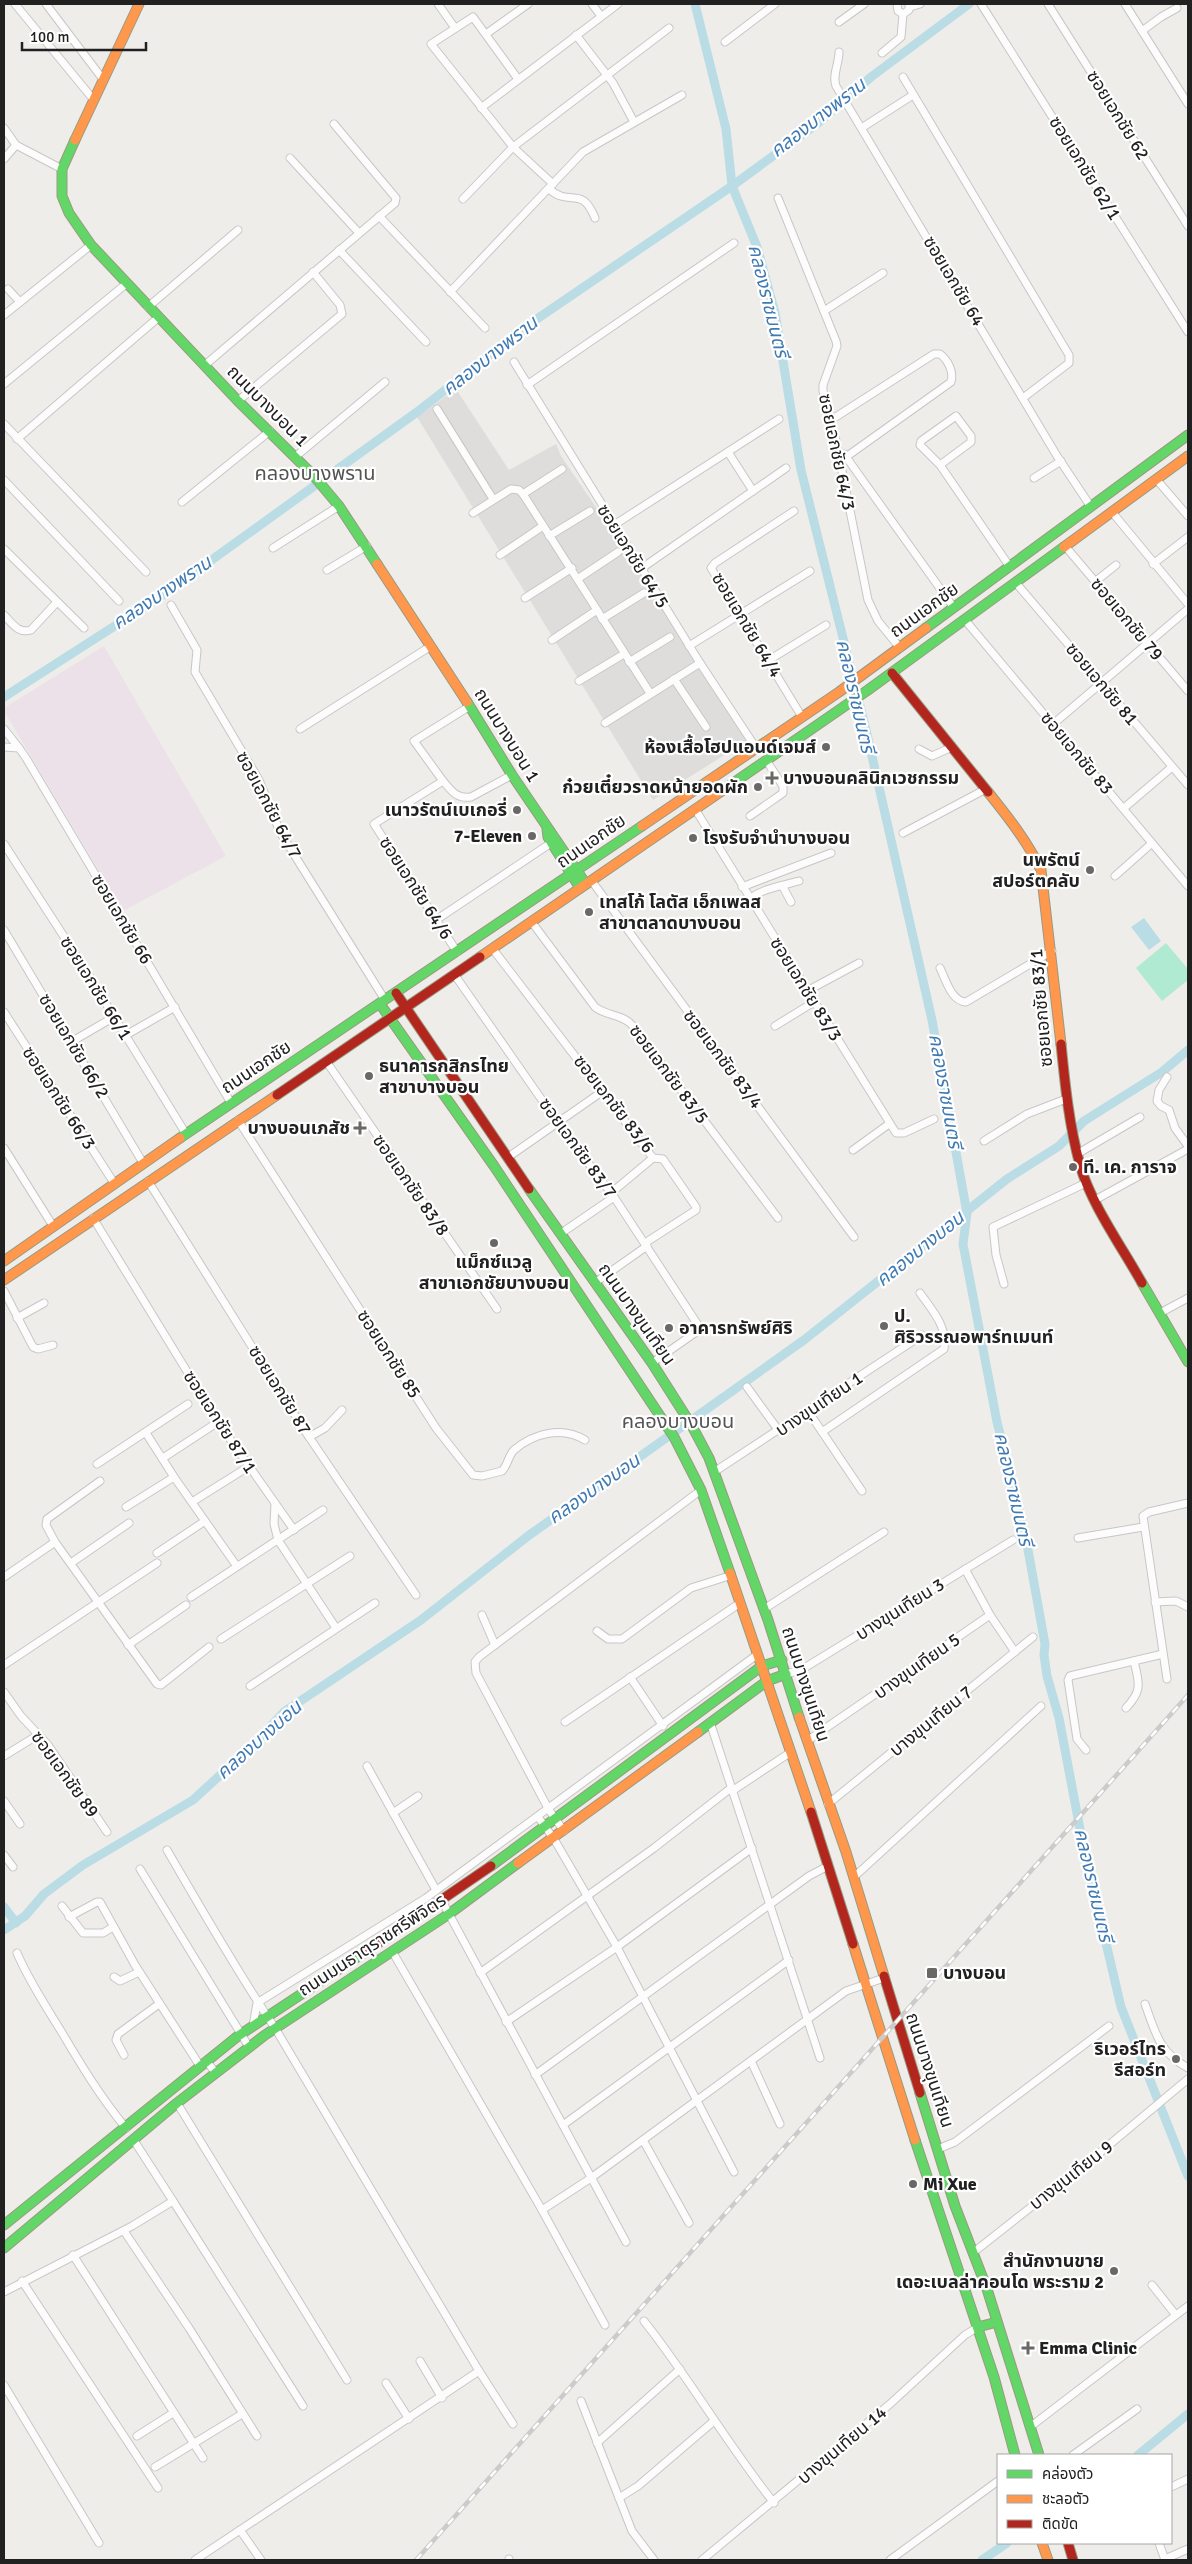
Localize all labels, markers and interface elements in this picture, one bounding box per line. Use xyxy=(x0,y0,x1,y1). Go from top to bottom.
scale bar xyxy=(22,20,146,52)
text: 100 m xyxy=(30,28,70,46)
street label: ซอยเอกชัย 62 xyxy=(1082,66,1154,164)
water label: คลองบางพราน xyxy=(765,72,872,163)
street label: ซอยเอกชัย 62/1 xyxy=(1044,112,1126,224)
street label: ซอยเอกชัย 64 xyxy=(918,232,990,330)
water label: คลองราชมนตรี xyxy=(742,242,795,364)
water label: คลองบางพราน xyxy=(437,310,544,401)
street label: ถนนบางบอน 1 xyxy=(223,361,313,451)
street label: ซอยเอกชัย 64/3 xyxy=(814,392,860,512)
district label: คลองบางพราน xyxy=(255,461,375,486)
street label: ซอยเอกชัย 64/5 xyxy=(592,500,674,612)
water label: คลองบางพราน xyxy=(108,550,217,635)
street label: ซอยเอกชัย 64/4 xyxy=(707,569,787,682)
street label: ซอยเอกชัย 79 xyxy=(1086,573,1168,665)
street label: ถนนเอกชัย xyxy=(885,578,963,642)
water label: คลองราชมนตรี xyxy=(830,637,881,759)
street label: ซอยเอกชัย 81 xyxy=(1061,638,1143,730)
street label: ถนนบางบอน 1 xyxy=(469,684,545,786)
street label: ซอยเอกชัย 83 xyxy=(1036,707,1118,799)
place label: ห้องเสื้อโฮปแอนด์เจมส์ xyxy=(644,734,816,758)
marker: ห้องเสื้อโฮปแอนด์เจมส์ xyxy=(820,741,832,753)
street label: ซอยเอกชัย 64/7 xyxy=(231,747,307,863)
place label: บางบอนคลินิกเวชกรรม xyxy=(783,767,959,789)
marker: บางบอนคลินิกเวชกรรม xyxy=(765,771,779,785)
place label: ก๋วยเตี๋ยวราดหน้ายอดผัก xyxy=(562,774,748,798)
marker: ก๋วยเตี๋ยวราดหน้ายอดผัก xyxy=(752,781,764,793)
place label: เนาวรัตน์เบเกอรี่ xyxy=(385,797,507,821)
marker: เนาวรัตน์เบเกอรี่ xyxy=(511,804,523,816)
street label: ถนนเอกชัย xyxy=(552,809,630,873)
place label: 7-Eleven xyxy=(454,825,522,847)
place label: โรงรับจำนำบางบอน xyxy=(703,827,850,849)
marker: 7-Eleven xyxy=(526,830,538,842)
street label: ซอยเอกชัย 64/6 xyxy=(374,832,458,944)
marker: โรงรับจำนำบางบอน xyxy=(687,832,699,844)
place label: นพรัตน์ สปอร์ตคลับ xyxy=(992,849,1080,892)
marker: นพรัตน์ สปอร์ตคลับ xyxy=(1084,864,1096,876)
street label: ซอยเอกชัย 66 xyxy=(86,870,158,968)
place label: เทสโก้ โลตัส เอ็กเพลส สาขาตลาดบางบอน xyxy=(599,891,761,934)
marker: เทสโก้ โลตัส เอ็กเพลส สาขาตลาดบางบอน xyxy=(583,906,595,918)
street label: ซอยเอกชัย 66/1 xyxy=(55,932,137,1044)
street label: ซอยเอกชัย 83/3 xyxy=(765,933,847,1045)
street label: ซอยเอกชัย 83/1 xyxy=(1025,948,1057,1068)
street label: ซอยเอกชัย 66/2 xyxy=(34,990,114,1102)
street label: ซอยเอกชัย 83/4 xyxy=(679,1005,768,1113)
street label: ซอยเอกชัย 83/5 xyxy=(625,1020,713,1128)
water label: คลองราชมนตรี xyxy=(923,1032,968,1154)
street label: ถนนเอกชัย xyxy=(217,1036,295,1098)
street label: ซอยเอกชัย 66/3 xyxy=(17,1042,101,1154)
street label: ซอยเอกชัย 83/6 xyxy=(569,1050,659,1158)
place label: ธนาคารกสิกรไทย สาขาบางบอน xyxy=(379,1055,509,1098)
marker: ธนาคารกสิกรไทย สาขาบางบอน xyxy=(363,1070,375,1082)
street label: ซอยเอกชัย 83/7 xyxy=(534,1094,622,1202)
place label: บางบอนเภสัช xyxy=(248,1117,350,1139)
marker: บางบอนเภสัช xyxy=(354,1122,366,1134)
street label: ซอยเอกชัย 83/8 xyxy=(368,1130,454,1240)
place label: ที. เค. การาจ xyxy=(1083,1156,1177,1178)
marker: ที. เค. การาจ xyxy=(1067,1161,1079,1173)
water label: คลองบางบอน xyxy=(871,1205,970,1292)
marker: แม็กซ์แวลู สาขาเอกชัยบางบอน xyxy=(488,1237,500,1249)
place label: แม็กซ์แวลู สาขาเอกชัยบางบอน xyxy=(419,1251,569,1294)
street label: ถนนบางขุนเทียน xyxy=(594,1259,680,1369)
place label: ป. ศิริวรรณอพาร์ทเมนท์ xyxy=(894,1305,1053,1348)
street label: ซอยเอกชัย 85 xyxy=(352,1306,426,1402)
place label: อาคารทรัพย์ศิริ xyxy=(679,1317,793,1339)
marker: ป. ศิริวรรณอพาร์ทเมนท์ xyxy=(878,1320,890,1332)
marker: อาคารทรัพย์ศิริ xyxy=(663,1322,675,1334)
street label: ซอยเอกชัย 87 xyxy=(244,1341,316,1439)
street label: ซอยเอกชัย 87/1 xyxy=(178,1366,262,1478)
street label: บางขุนเทียน 1 xyxy=(771,1367,867,1441)
district label: คลองบางบอน xyxy=(622,1409,734,1434)
water label: คลองราชมนตรี xyxy=(988,1430,1039,1552)
water label: คลองบางบอน xyxy=(543,1448,646,1530)
street label: บางขุนเทียน 3 xyxy=(852,1573,948,1645)
street label: ถนนบางขุนเทียน xyxy=(777,1624,835,1744)
street label: บางขุนเทียน 5 xyxy=(870,1628,964,1704)
street label: บางขุนเทียน 7 xyxy=(885,1681,977,1761)
water label: คลองบางบอน xyxy=(211,1694,308,1785)
street label: ซอยเอกชัย 89 xyxy=(26,1727,104,1821)
water label: คลองราชมนตรี xyxy=(1068,1826,1119,1948)
street label: ถนนมนธาตุราชศรีพิจิตร xyxy=(294,1889,450,2001)
place label: บางบอน xyxy=(943,1962,1006,1984)
marker: บางบอน xyxy=(925,1966,939,1980)
street label: ถนนบางขุนเทียน xyxy=(901,2010,959,2130)
place label: ริเวอร์ไทร รีสอร์ท xyxy=(1094,2038,1166,2081)
marker: ริเวอร์ไทร รีสอร์ท xyxy=(1170,2053,1182,2065)
street label: บางขุนเทียน 9 xyxy=(1025,2135,1117,2215)
place label: Mi Xue xyxy=(923,2173,977,2195)
marker: Mi Xue xyxy=(907,2178,919,2190)
place label: สำนักงานขาย เดอะเบลล่าคอนโด พระราม 2 xyxy=(896,2250,1104,2293)
marker: สำนักงานขาย เดอะเบลล่าคอนโด พระราม 2 xyxy=(1108,2265,1120,2277)
place label: Emma Clinic xyxy=(1039,2337,1138,2359)
marker: Emma Clinic xyxy=(1021,2341,1035,2355)
street label: บางขุนเทียน 14 xyxy=(793,2401,891,2489)
legend xyxy=(997,2454,1172,2544)
text: คล่องตัว xyxy=(1042,2465,1093,2483)
text: ชะลอตัว xyxy=(1042,2490,1089,2508)
text: ติดขัด xyxy=(1042,2515,1078,2533)

